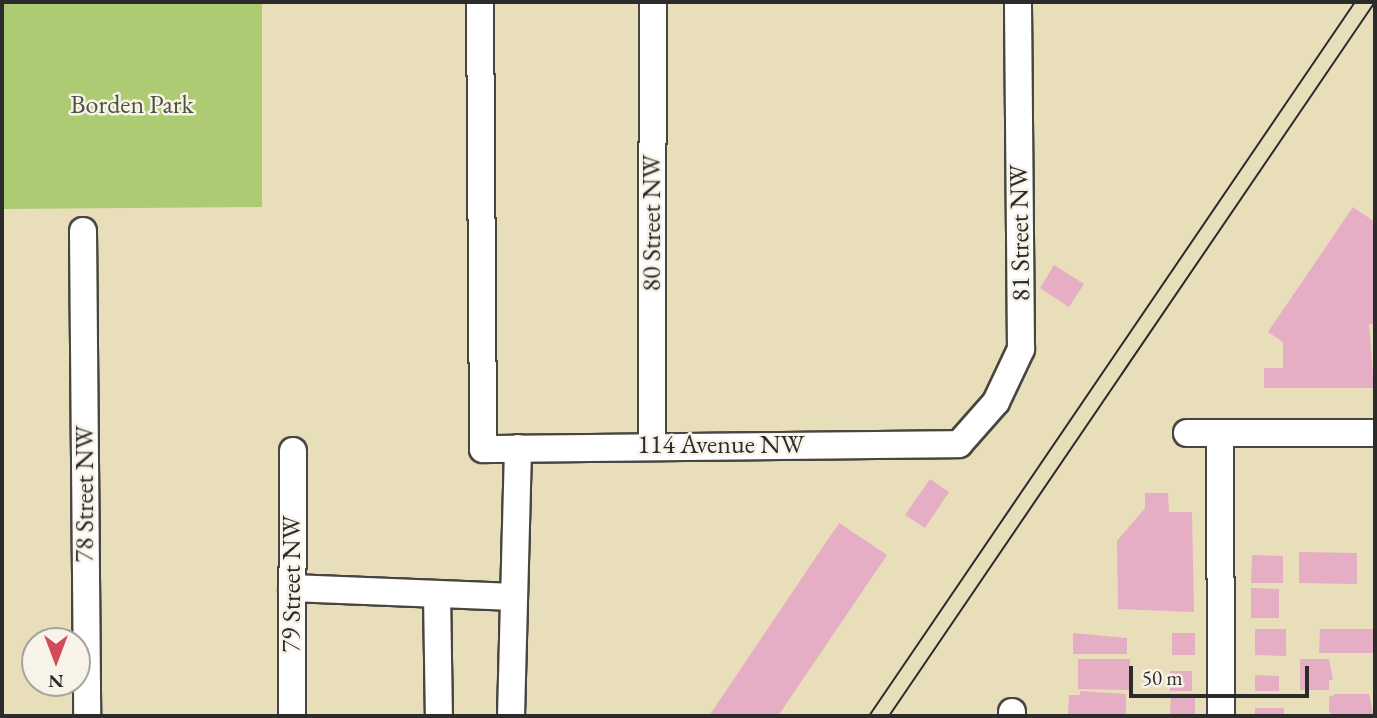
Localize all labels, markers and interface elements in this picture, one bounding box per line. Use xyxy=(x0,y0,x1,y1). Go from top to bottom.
park label: Borden Park xyxy=(70,89,194,121)
street label: 80 Street NW xyxy=(636,155,668,291)
street label: 81 Street NW xyxy=(1003,164,1037,302)
street label: 78 Street NW xyxy=(69,426,101,562)
street label: 114 Avenue NW xyxy=(638,429,804,461)
street label: 79 Street NW xyxy=(276,516,308,652)
north arrow xyxy=(21,627,91,697)
scale bar xyxy=(1132,652,1312,696)
text: 50 m xyxy=(1142,664,1183,691)
text: N xyxy=(48,669,64,694)

